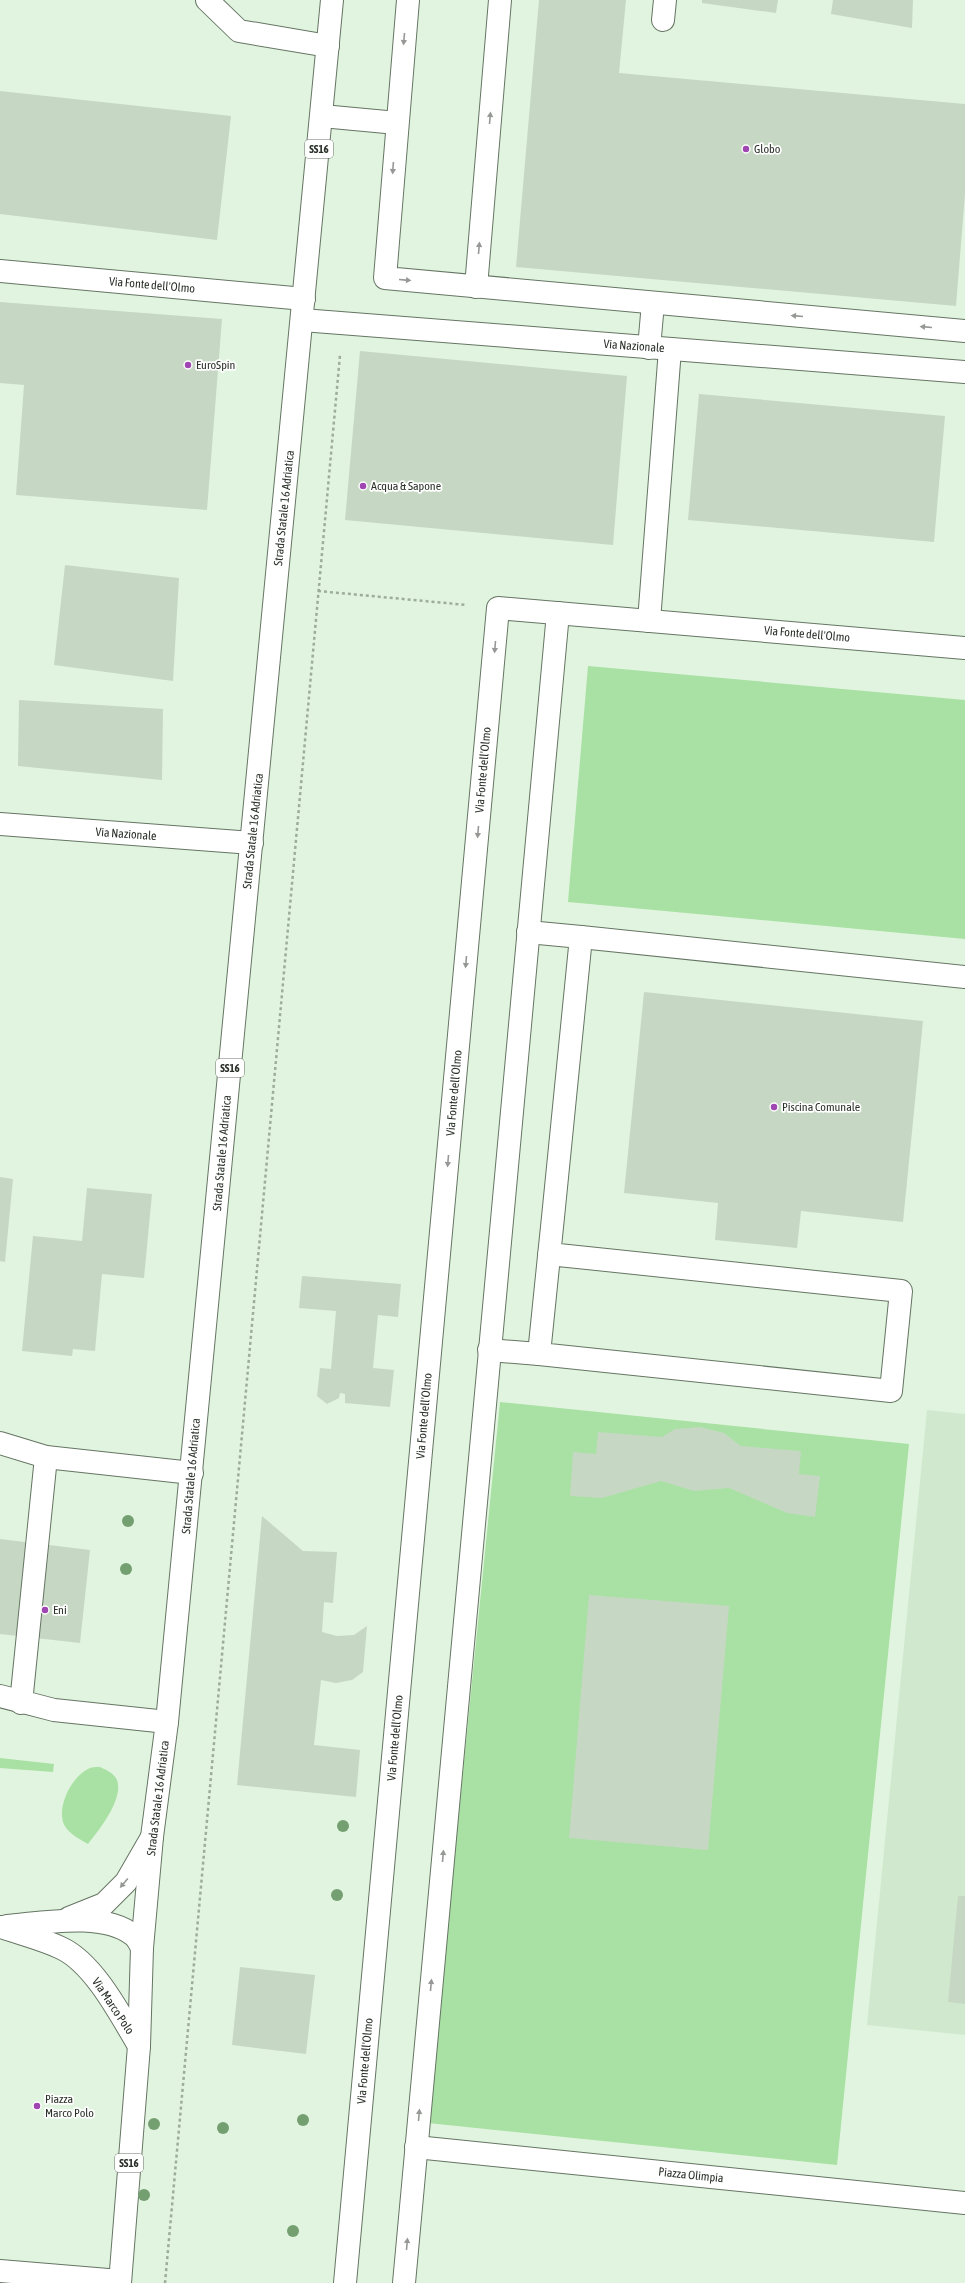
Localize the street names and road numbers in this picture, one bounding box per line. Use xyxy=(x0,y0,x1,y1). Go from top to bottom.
road number: SS16 xyxy=(305,140,333,158)
street label: Via Fonte dell'Olmo xyxy=(108,274,196,296)
street label: Via Nazionale xyxy=(603,337,665,355)
street label: Strada Statale 16 Adriatica xyxy=(271,450,297,566)
street label: Via Fonte dell'Olmo xyxy=(763,623,851,645)
street label: Via Fonte dell'Olmo xyxy=(472,726,494,814)
street label: Strada Statale 16 Adriatica xyxy=(240,773,266,889)
street label: Via Nazionale xyxy=(95,825,157,843)
street label: Via Fonte dell'Olmo xyxy=(443,1049,465,1137)
road number: SS16 xyxy=(216,1059,244,1077)
street label: Strada Statale 16 Adriatica xyxy=(210,1095,234,1211)
street label: Via Fonte dell'Olmo xyxy=(413,1372,435,1460)
street label: Strada Statale 16 Adriatica xyxy=(179,1418,203,1534)
street label: Via Fonte dell'Olmo xyxy=(384,1694,406,1782)
street label: Strada Statale 16 Adriatica xyxy=(144,1739,172,1857)
street label: Via Marco Polo xyxy=(89,1975,137,2037)
street label: Via Fonte dell'Olmo xyxy=(354,2017,376,2105)
road number: SS16 xyxy=(115,2154,143,2172)
street label: Piazza Olimpia xyxy=(658,2165,724,2185)

